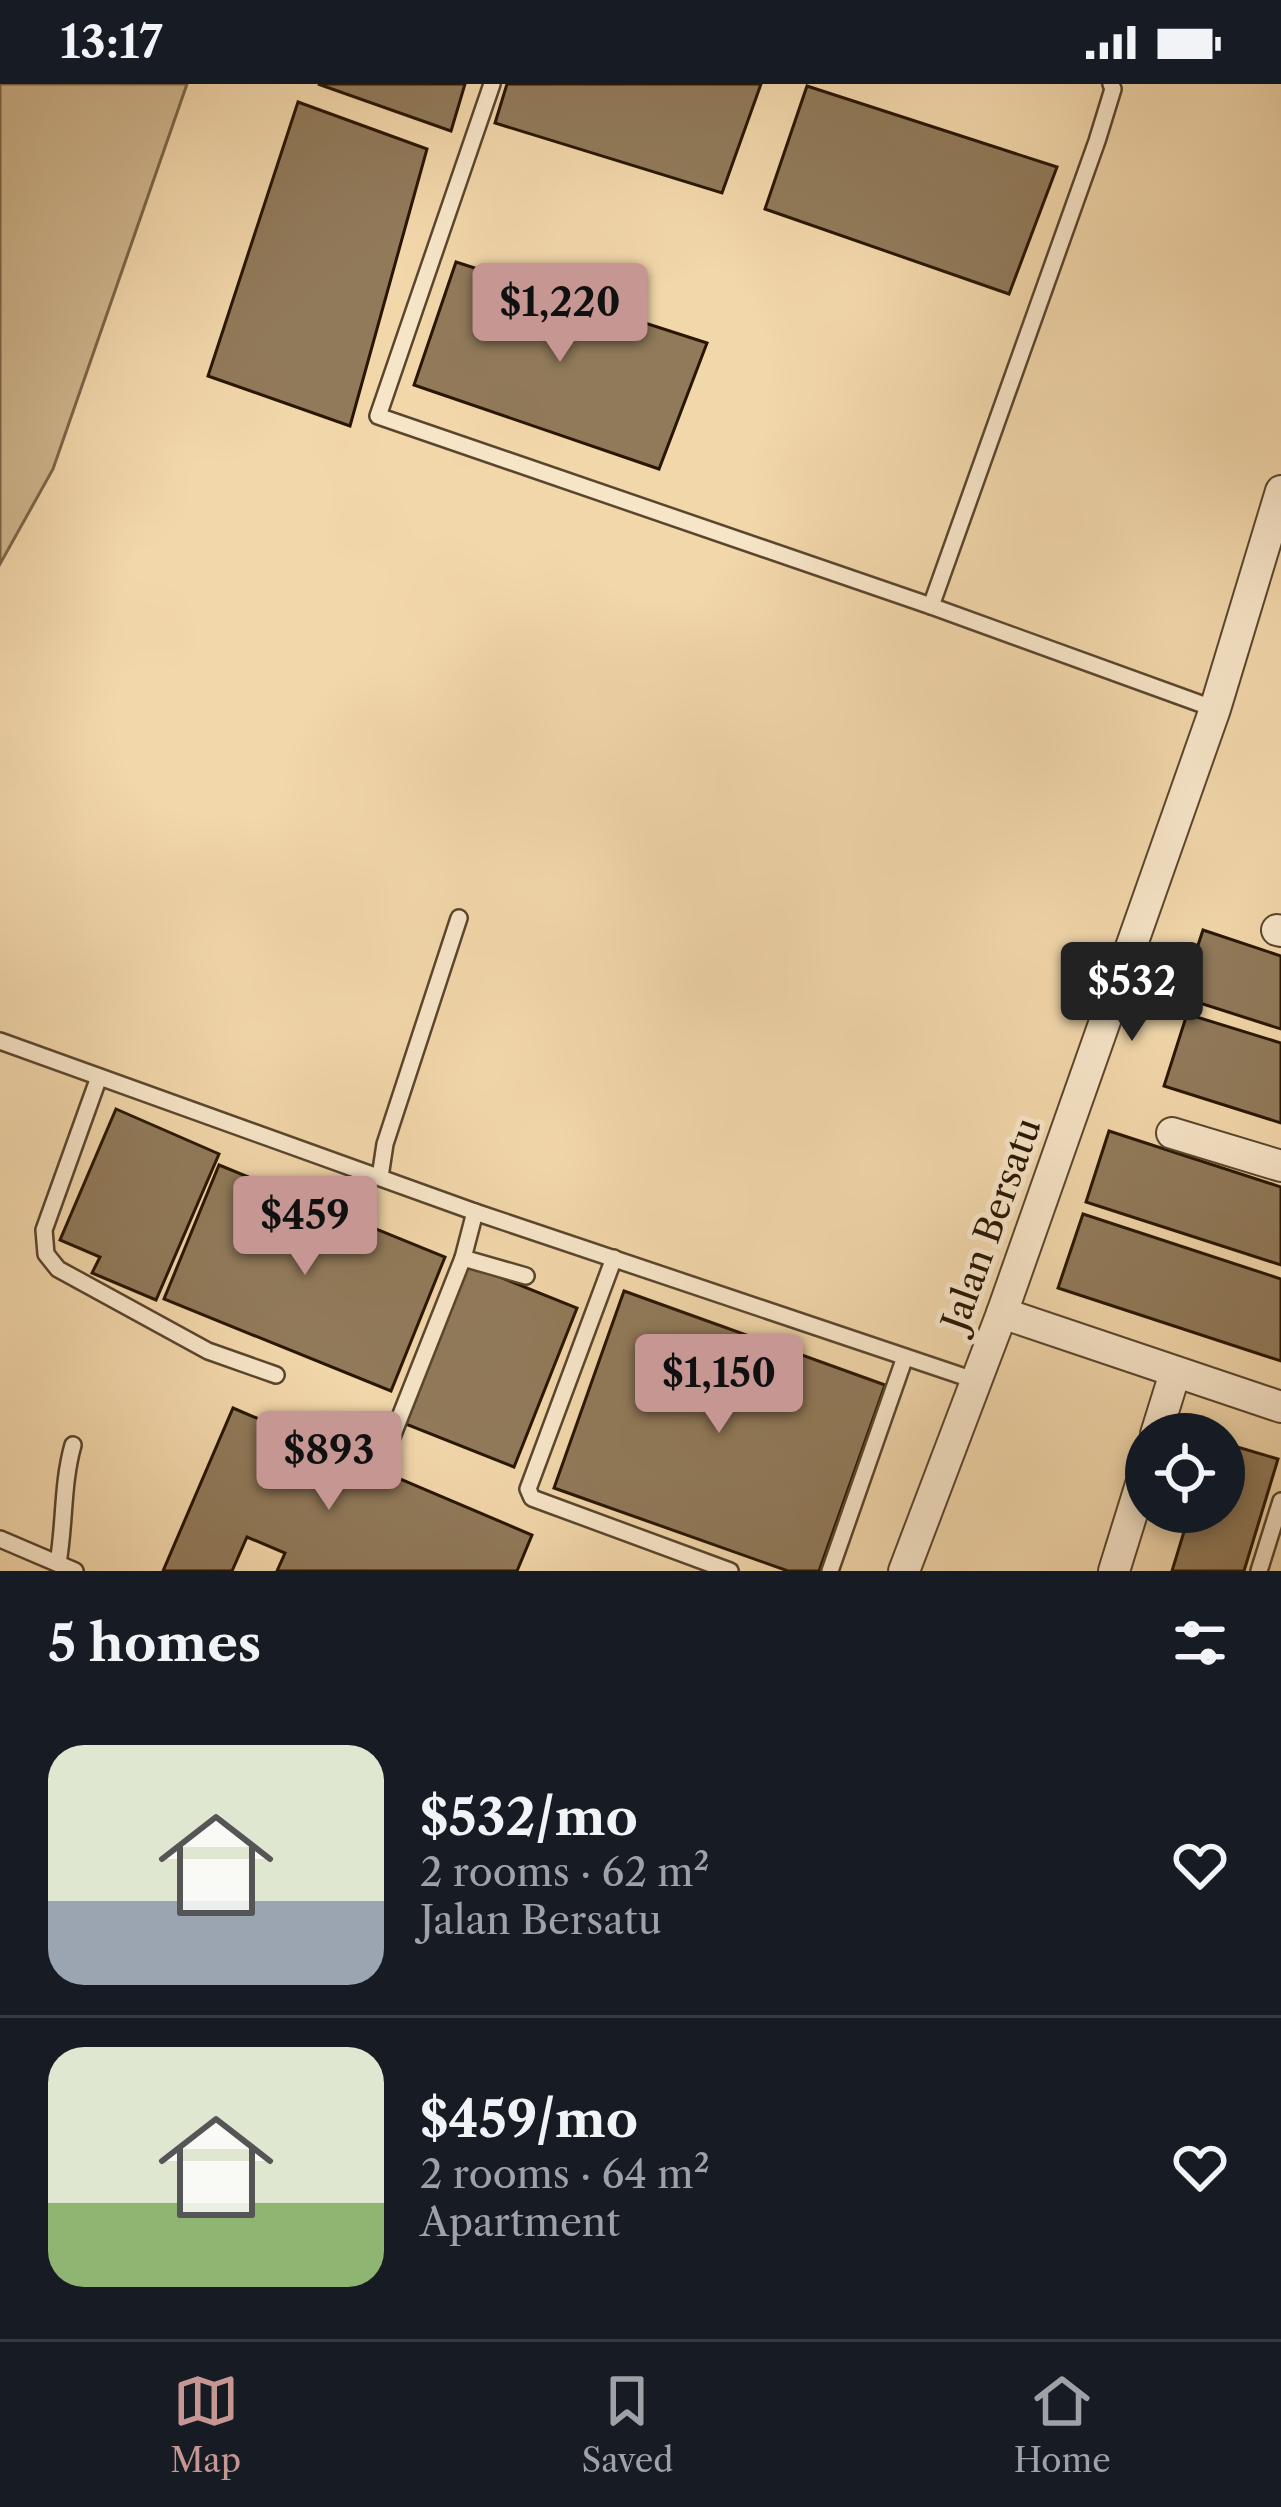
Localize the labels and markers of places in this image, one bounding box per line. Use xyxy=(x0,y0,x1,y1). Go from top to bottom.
pin: $1,220 xyxy=(462,263,658,365)
pin: $532 xyxy=(1061,942,1203,1044)
pin: $459 xyxy=(234,1176,376,1278)
pin: $1,150 xyxy=(621,1334,817,1436)
pin: $893 xyxy=(258,1411,400,1513)

